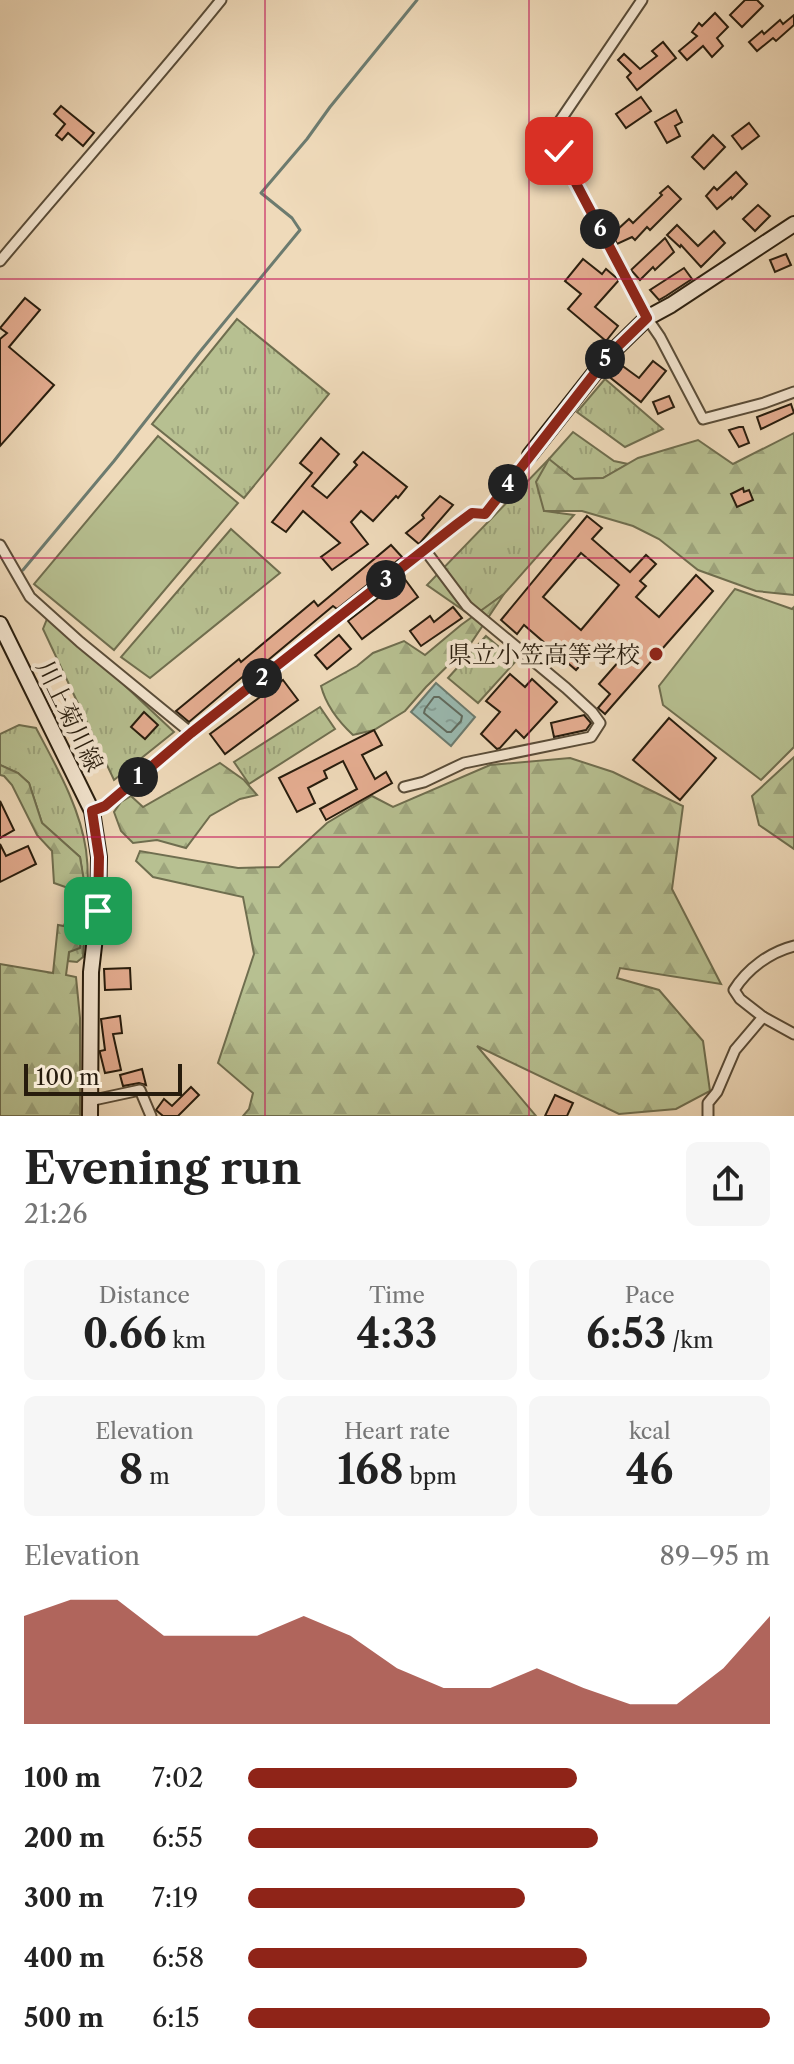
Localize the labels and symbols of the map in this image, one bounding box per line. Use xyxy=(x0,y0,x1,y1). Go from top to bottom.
pin xyxy=(525,117,593,185)
pin: 6 xyxy=(580,209,620,249)
pin: 5 xyxy=(585,339,625,379)
pin: 4 xyxy=(488,464,528,504)
pin: 3 xyxy=(366,560,406,600)
place label: 県立小笠高等学校 xyxy=(448,640,640,669)
marker: 県立小笠高等学校 xyxy=(647,645,665,663)
street label: 川上菊川線 xyxy=(31,656,109,776)
pin: 2 xyxy=(242,658,282,698)
pin: 1 xyxy=(118,757,158,797)
pin xyxy=(64,877,132,945)
scale bar xyxy=(24,1060,182,1096)

